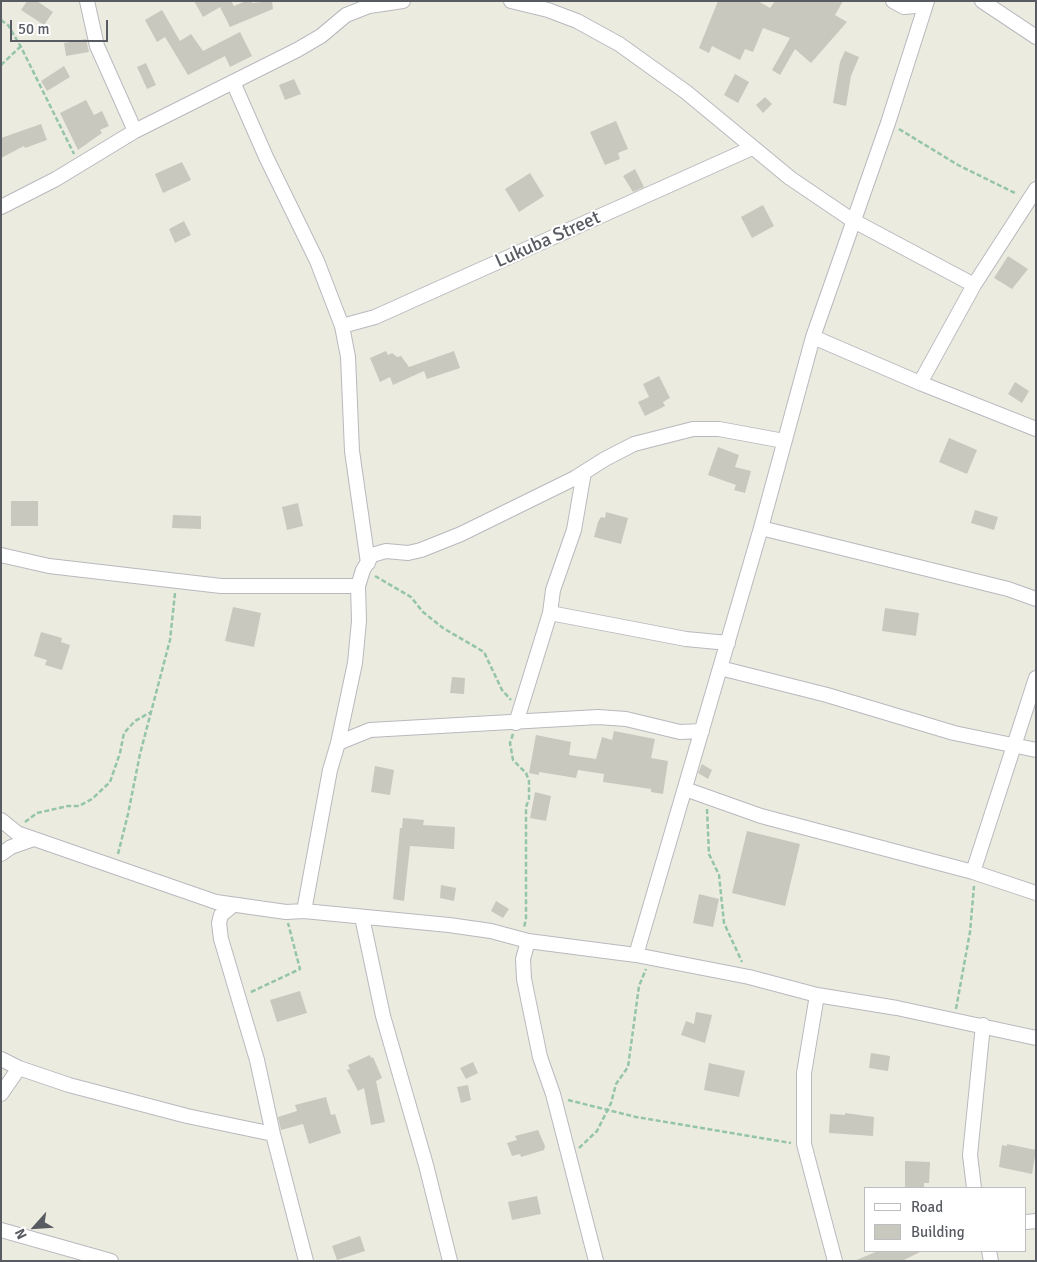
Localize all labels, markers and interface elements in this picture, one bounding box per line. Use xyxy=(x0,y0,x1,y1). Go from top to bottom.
scale bar xyxy=(12,10,110,42)
text: 50 m xyxy=(18,20,49,38)
street label: Lukuba Street xyxy=(492,207,604,273)
legend xyxy=(864,1187,1027,1252)
text: Road xyxy=(911,1198,943,1216)
north arrow xyxy=(10,1202,60,1252)
text: Building xyxy=(911,1223,965,1241)
text: N xyxy=(11,1226,31,1242)

